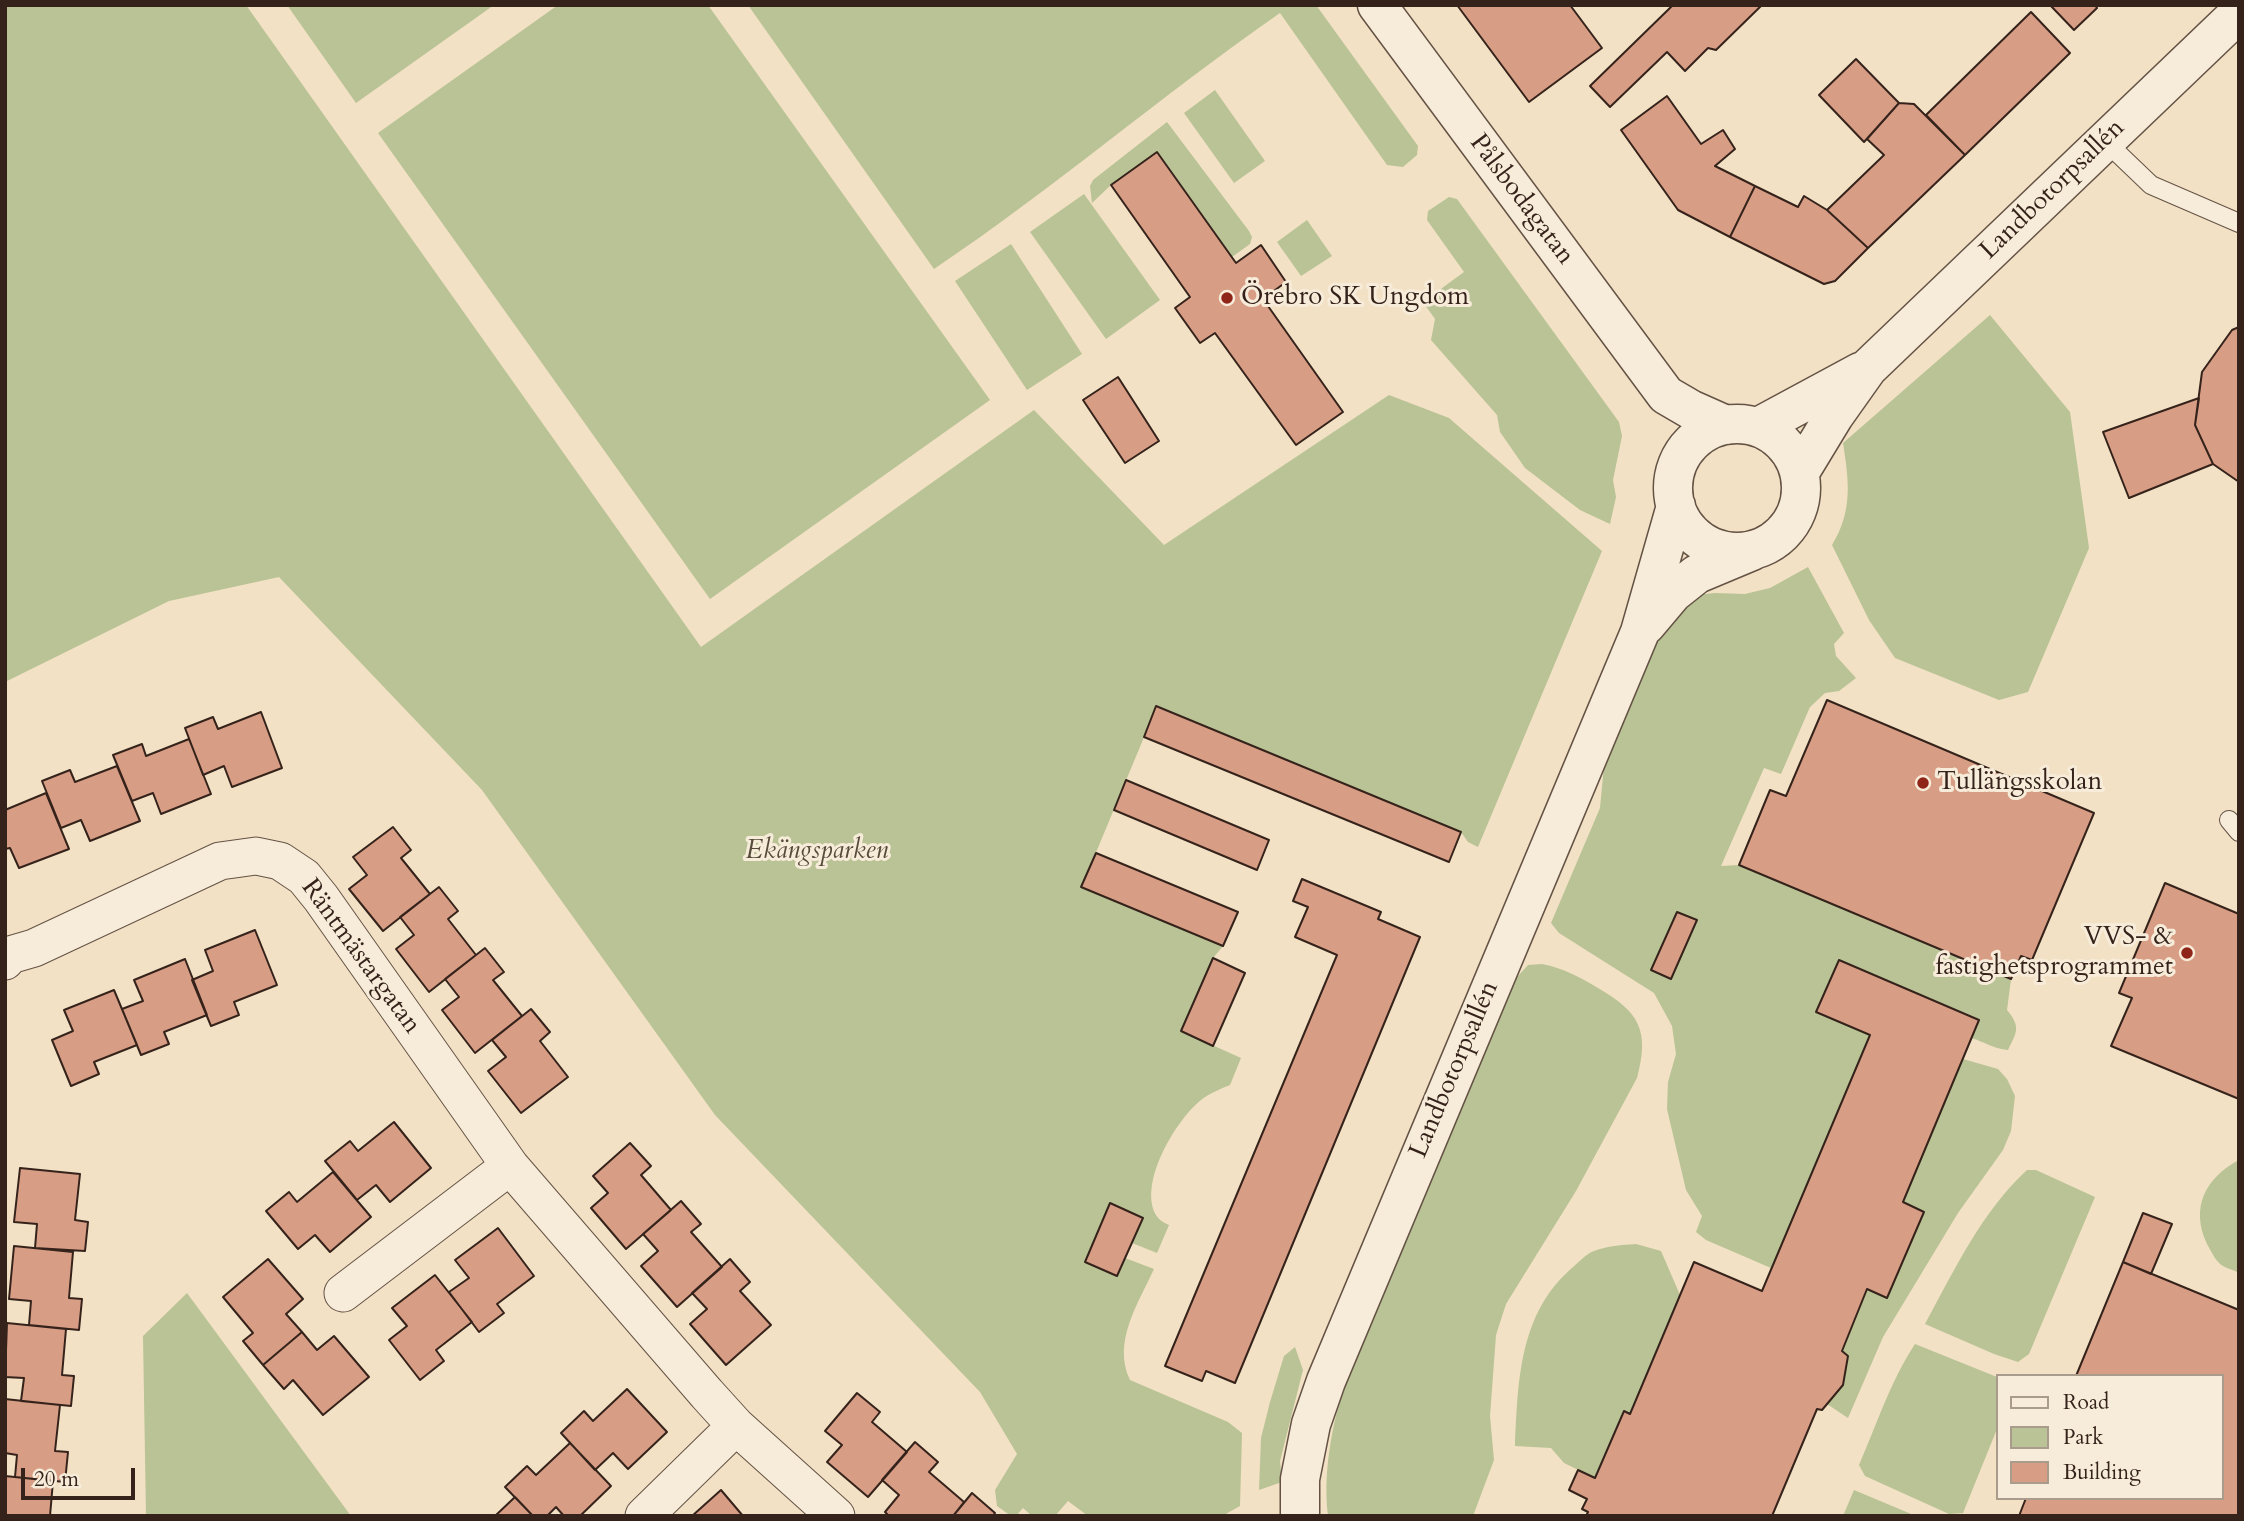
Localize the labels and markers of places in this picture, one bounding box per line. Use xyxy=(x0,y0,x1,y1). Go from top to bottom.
place label: Örebro SK Ungdom xyxy=(1241,282,1469,314)
marker: Örebro SK Ungdom xyxy=(1219,290,1235,306)
place label: Tullängsskolan xyxy=(1937,767,2102,799)
marker: Tullängsskolan xyxy=(1915,775,1931,791)
place label: VVS- & fastighetsprogrammet xyxy=(1935,922,2173,984)
marker: VVS- & fastighetsprogrammet xyxy=(2179,945,2195,961)

